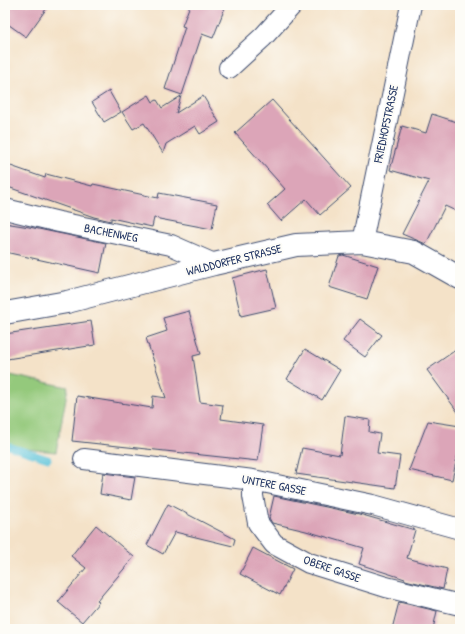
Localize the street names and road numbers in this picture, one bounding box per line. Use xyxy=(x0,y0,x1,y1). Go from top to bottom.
street label: FRIEDHOFSTRASSE xyxy=(369,83,402,165)
street label: BACHENWEG xyxy=(83,219,140,246)
street label: WALDDORFER STRASSE xyxy=(184,239,284,280)
street label: UNTERE GASSE xyxy=(240,470,308,499)
street label: OBERE GASSE xyxy=(301,551,364,586)

